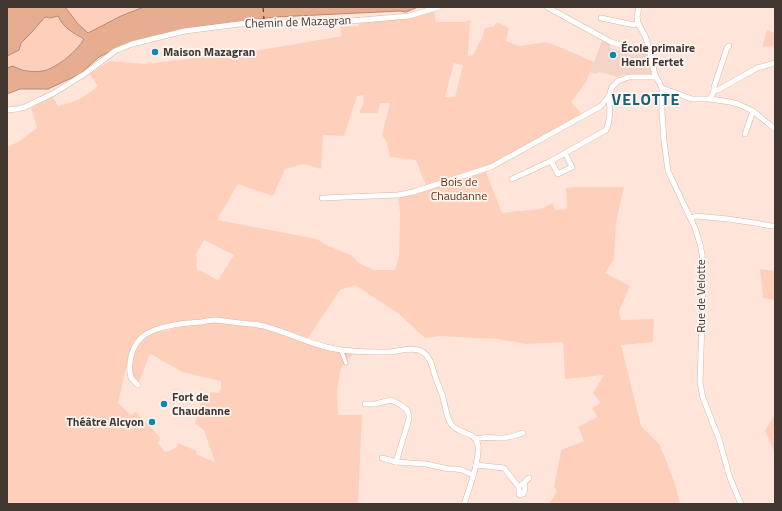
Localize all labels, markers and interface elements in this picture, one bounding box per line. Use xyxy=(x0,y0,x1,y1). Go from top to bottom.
street label: Chemin de Mazagran xyxy=(245,10,351,33)
place label: École primaire Henri Fertet xyxy=(621,38,695,71)
place label: Maison Mazagran xyxy=(163,42,256,61)
marker: Maison Mazagran xyxy=(150,47,160,57)
marker: École primaire Henri Fertet xyxy=(608,50,618,60)
district label: VELOTTE xyxy=(612,87,680,111)
park label: Bois de Chaudanne xyxy=(431,172,487,205)
street label: Rue de Velotte xyxy=(691,259,710,333)
place label: Fort de Chaudanne xyxy=(172,387,230,420)
marker: Fort de Chaudanne xyxy=(159,399,169,409)
place label: Théâtre Alcyon xyxy=(66,412,144,431)
marker: Théâtre Alcyon xyxy=(147,417,157,427)

